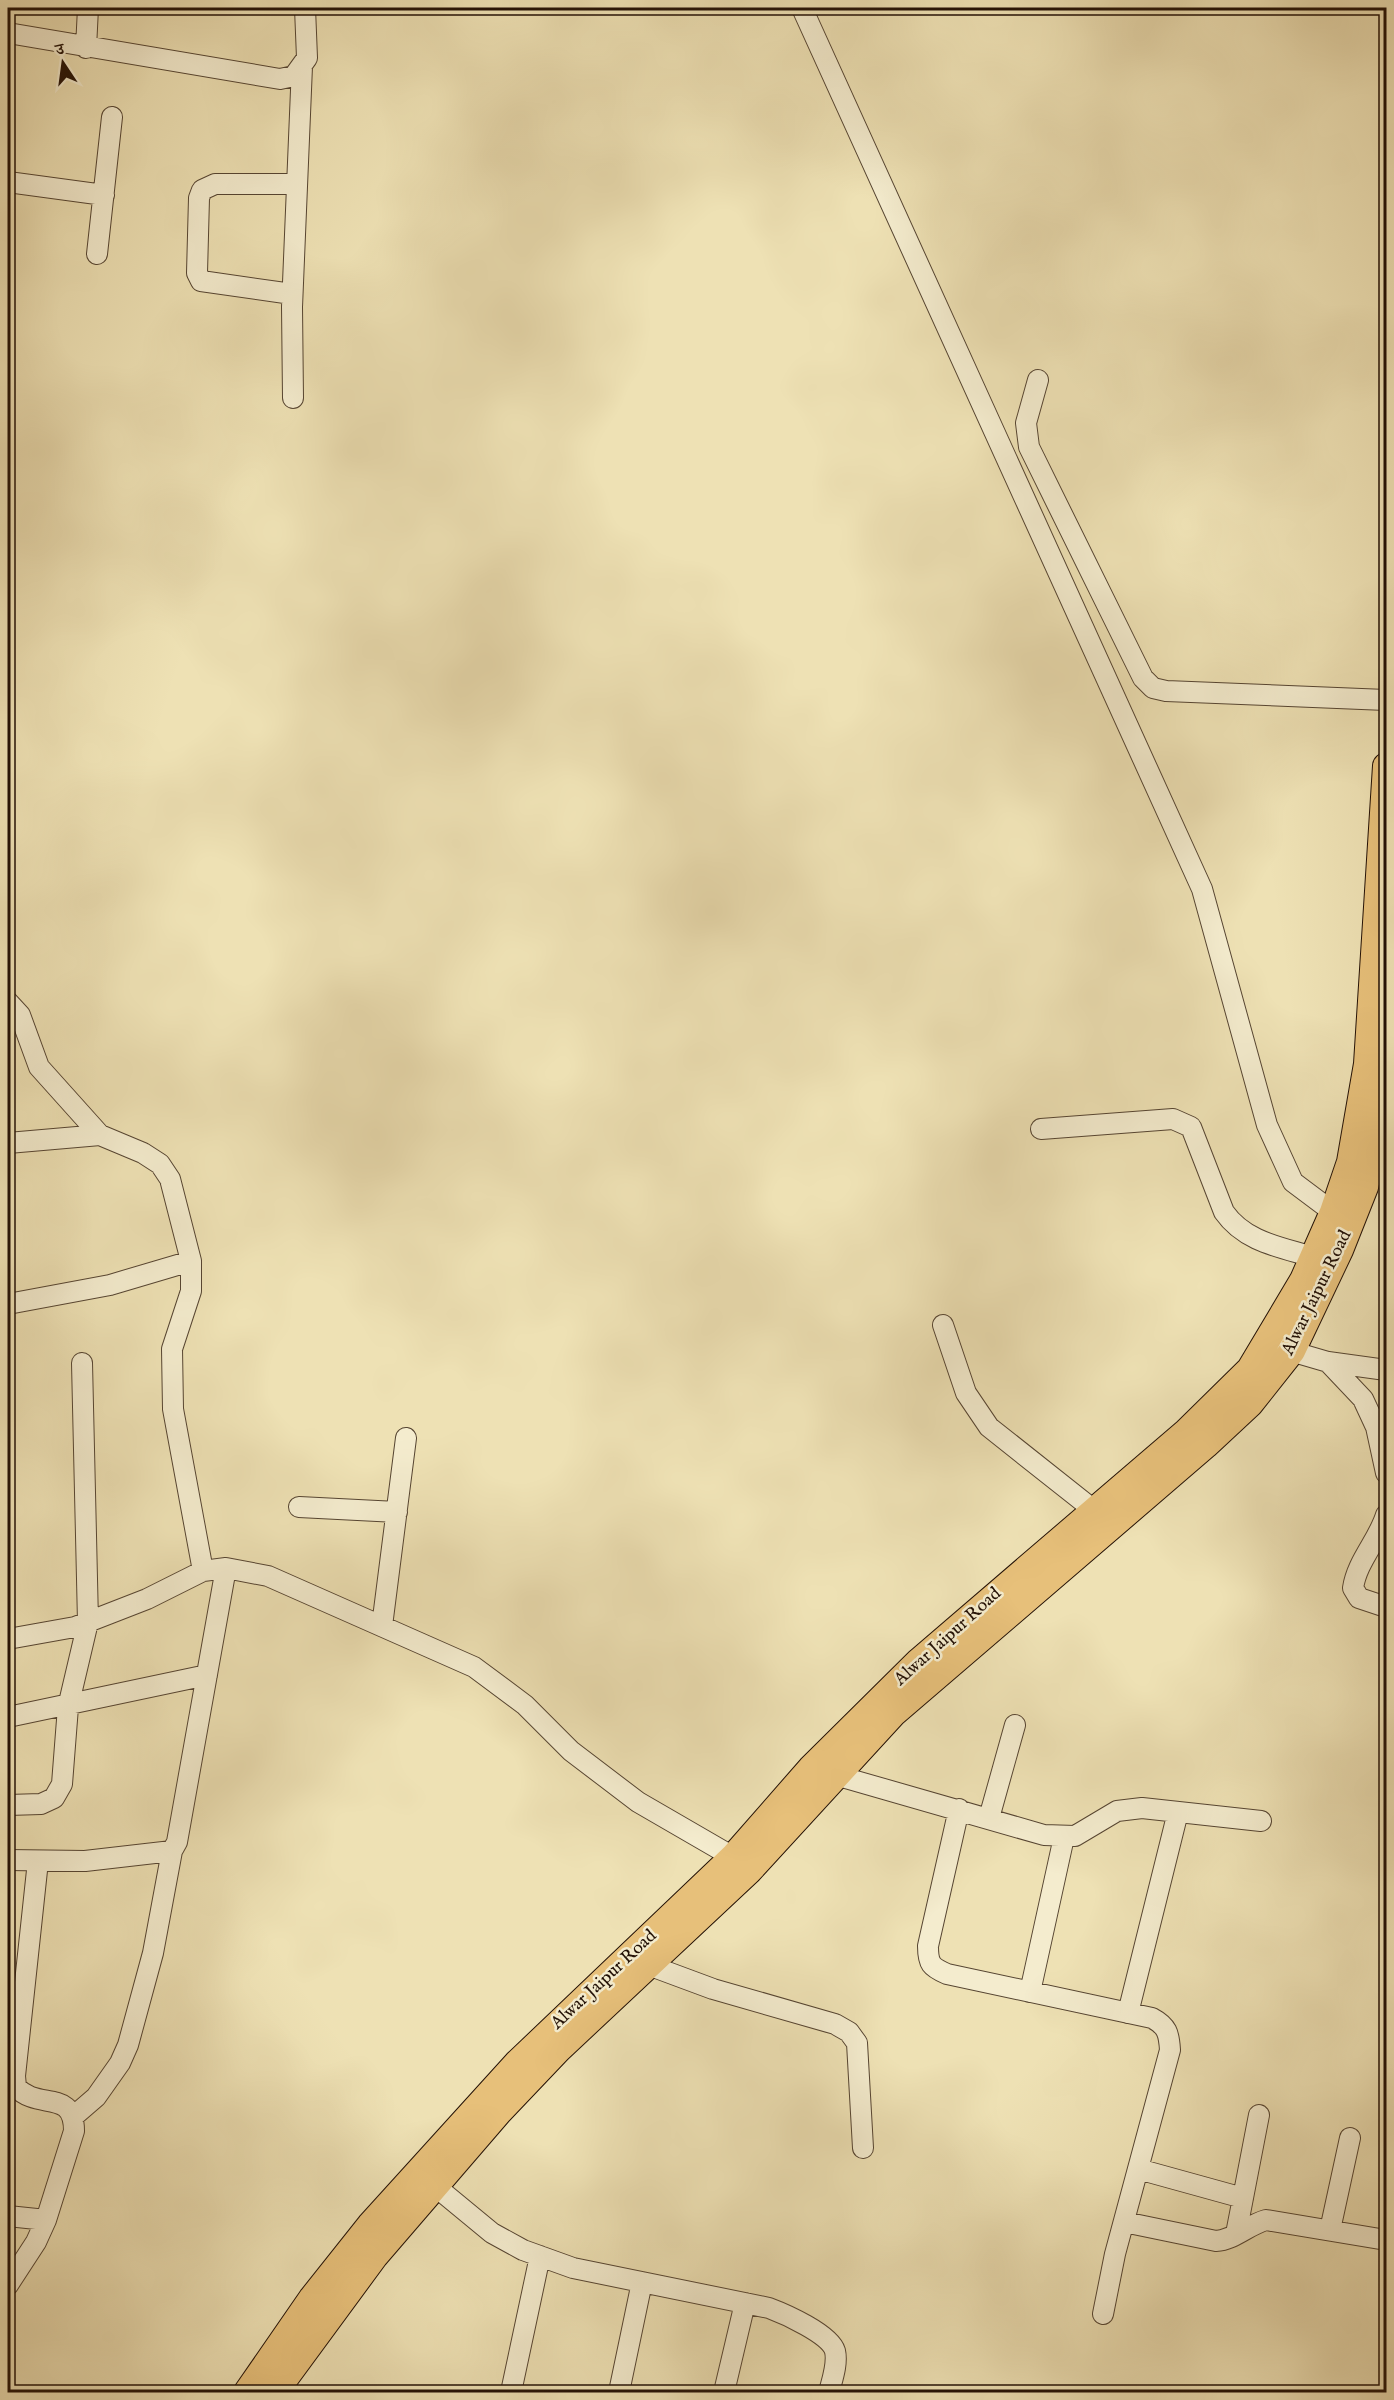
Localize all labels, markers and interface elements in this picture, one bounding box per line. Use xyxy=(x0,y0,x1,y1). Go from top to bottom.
north arrow xyxy=(33,33,93,93)
text: उ xyxy=(53,39,68,61)
street label: Alwar Jaipur Road xyxy=(1276,1226,1357,1360)
street label: Alwar Jaipur Road xyxy=(889,1583,1007,1692)
street label: Alwar Jaipur Road xyxy=(546,1925,662,2036)

